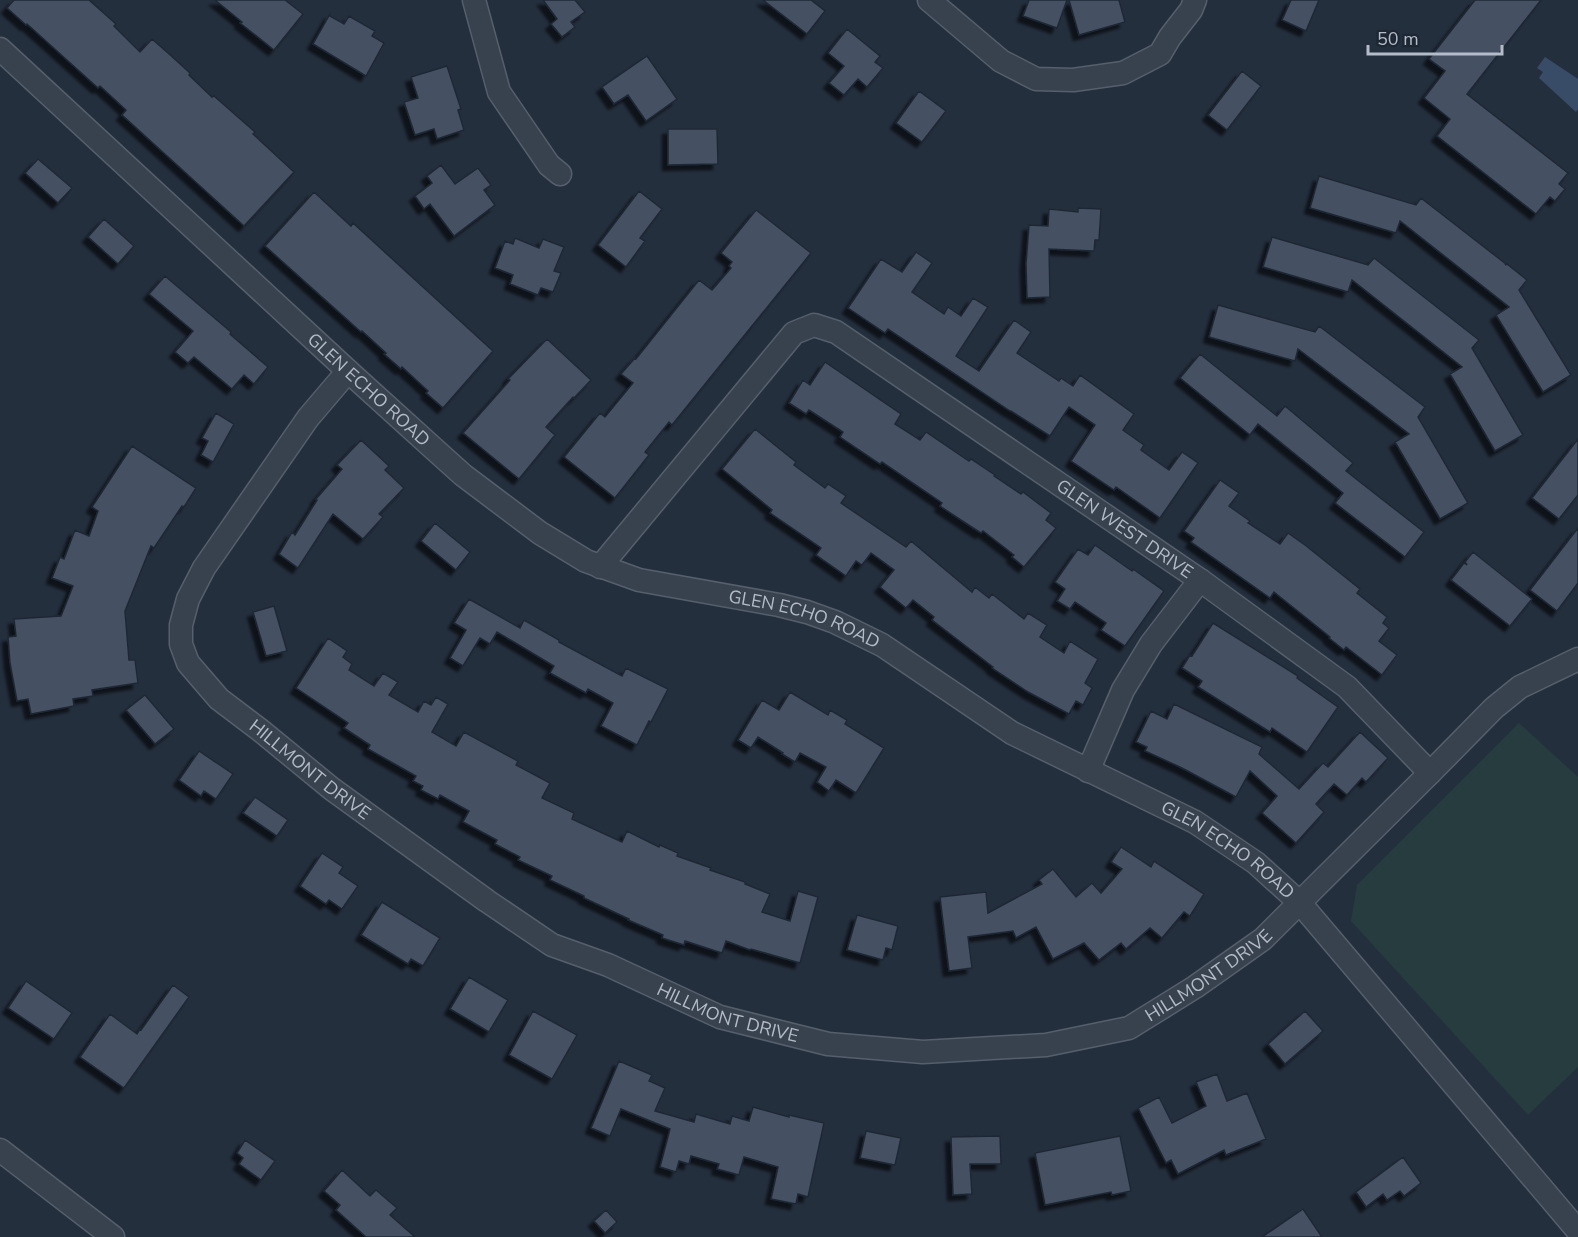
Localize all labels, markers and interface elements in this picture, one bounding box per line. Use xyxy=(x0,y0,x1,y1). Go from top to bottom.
scale bar xyxy=(1368,18,1502,56)
text: 50 m xyxy=(1377,27,1419,51)
street label: GLEN ECHO ROAD xyxy=(302,327,435,452)
street label: GLEN WEST DRIVE xyxy=(1052,474,1198,584)
street label: GLEN ECHO ROAD xyxy=(727,584,884,654)
street label: HILLMONT DRIVE xyxy=(244,714,376,825)
street label: GLEN ECHO ROAD xyxy=(1157,795,1300,904)
street label: HILLMONT DRIVE xyxy=(1141,924,1278,1027)
street label: HILLMONT DRIVE xyxy=(653,977,801,1048)

